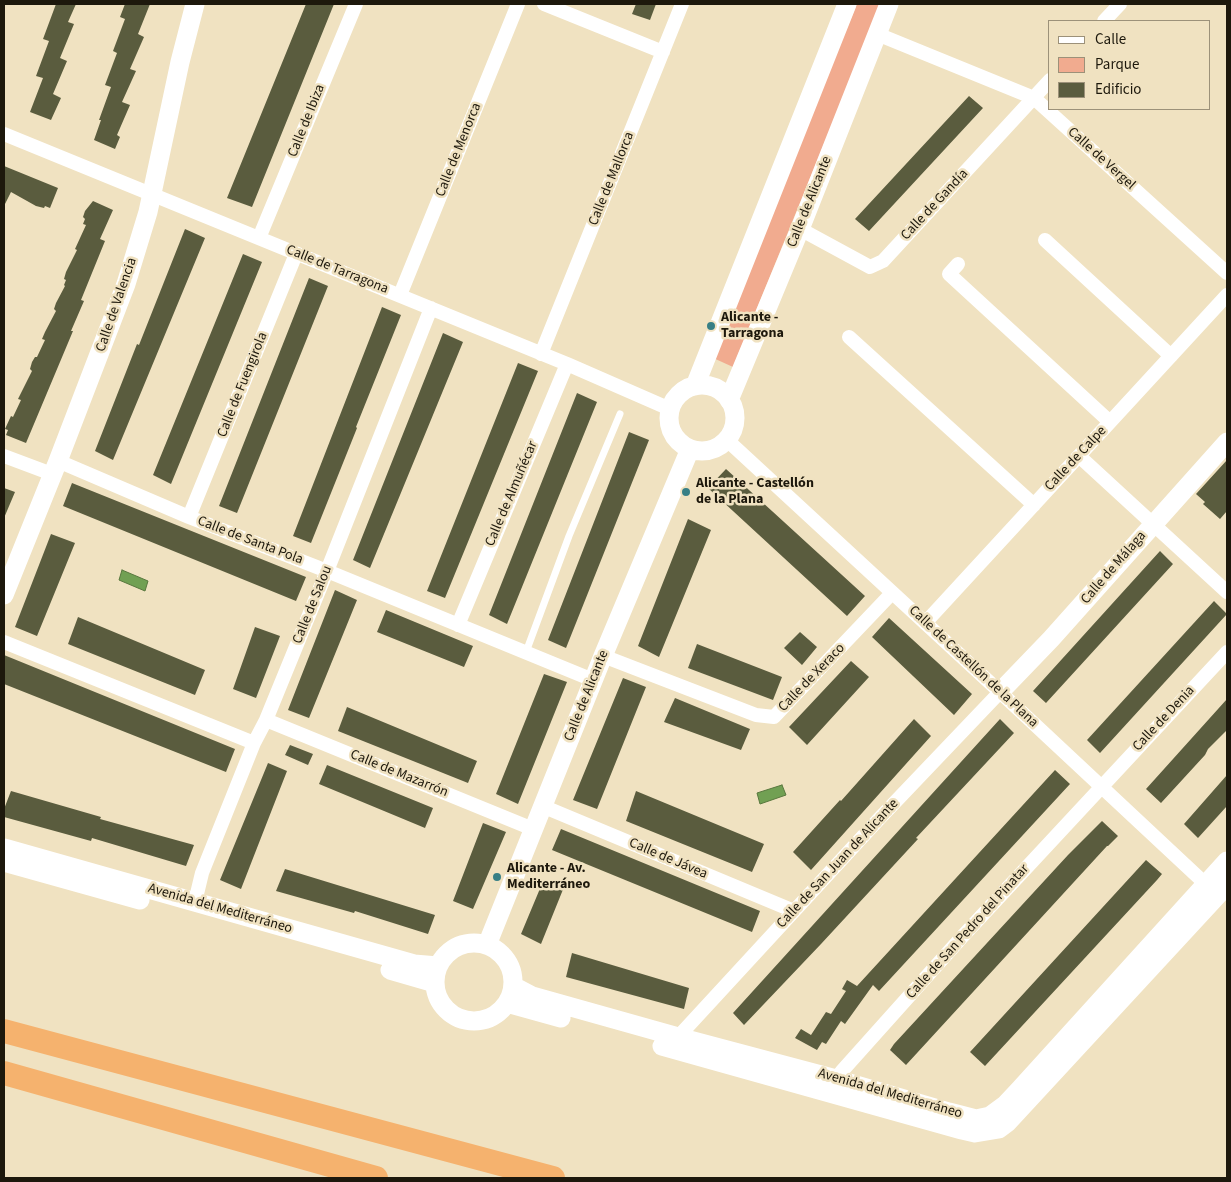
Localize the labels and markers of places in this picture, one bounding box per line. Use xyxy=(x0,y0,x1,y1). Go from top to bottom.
place label: Alicante - Tarragona xyxy=(721,310,784,342)
marker: Alicante - Tarragona xyxy=(705,320,717,332)
place label: Alicante - Castellón de la Plana xyxy=(696,476,814,508)
marker: Alicante - Castellón de la Plana xyxy=(680,486,692,498)
place label: Alicante - Av. Mediterráneo xyxy=(507,861,590,894)
marker: Alicante - Av. Mediterráneo xyxy=(491,871,503,883)

